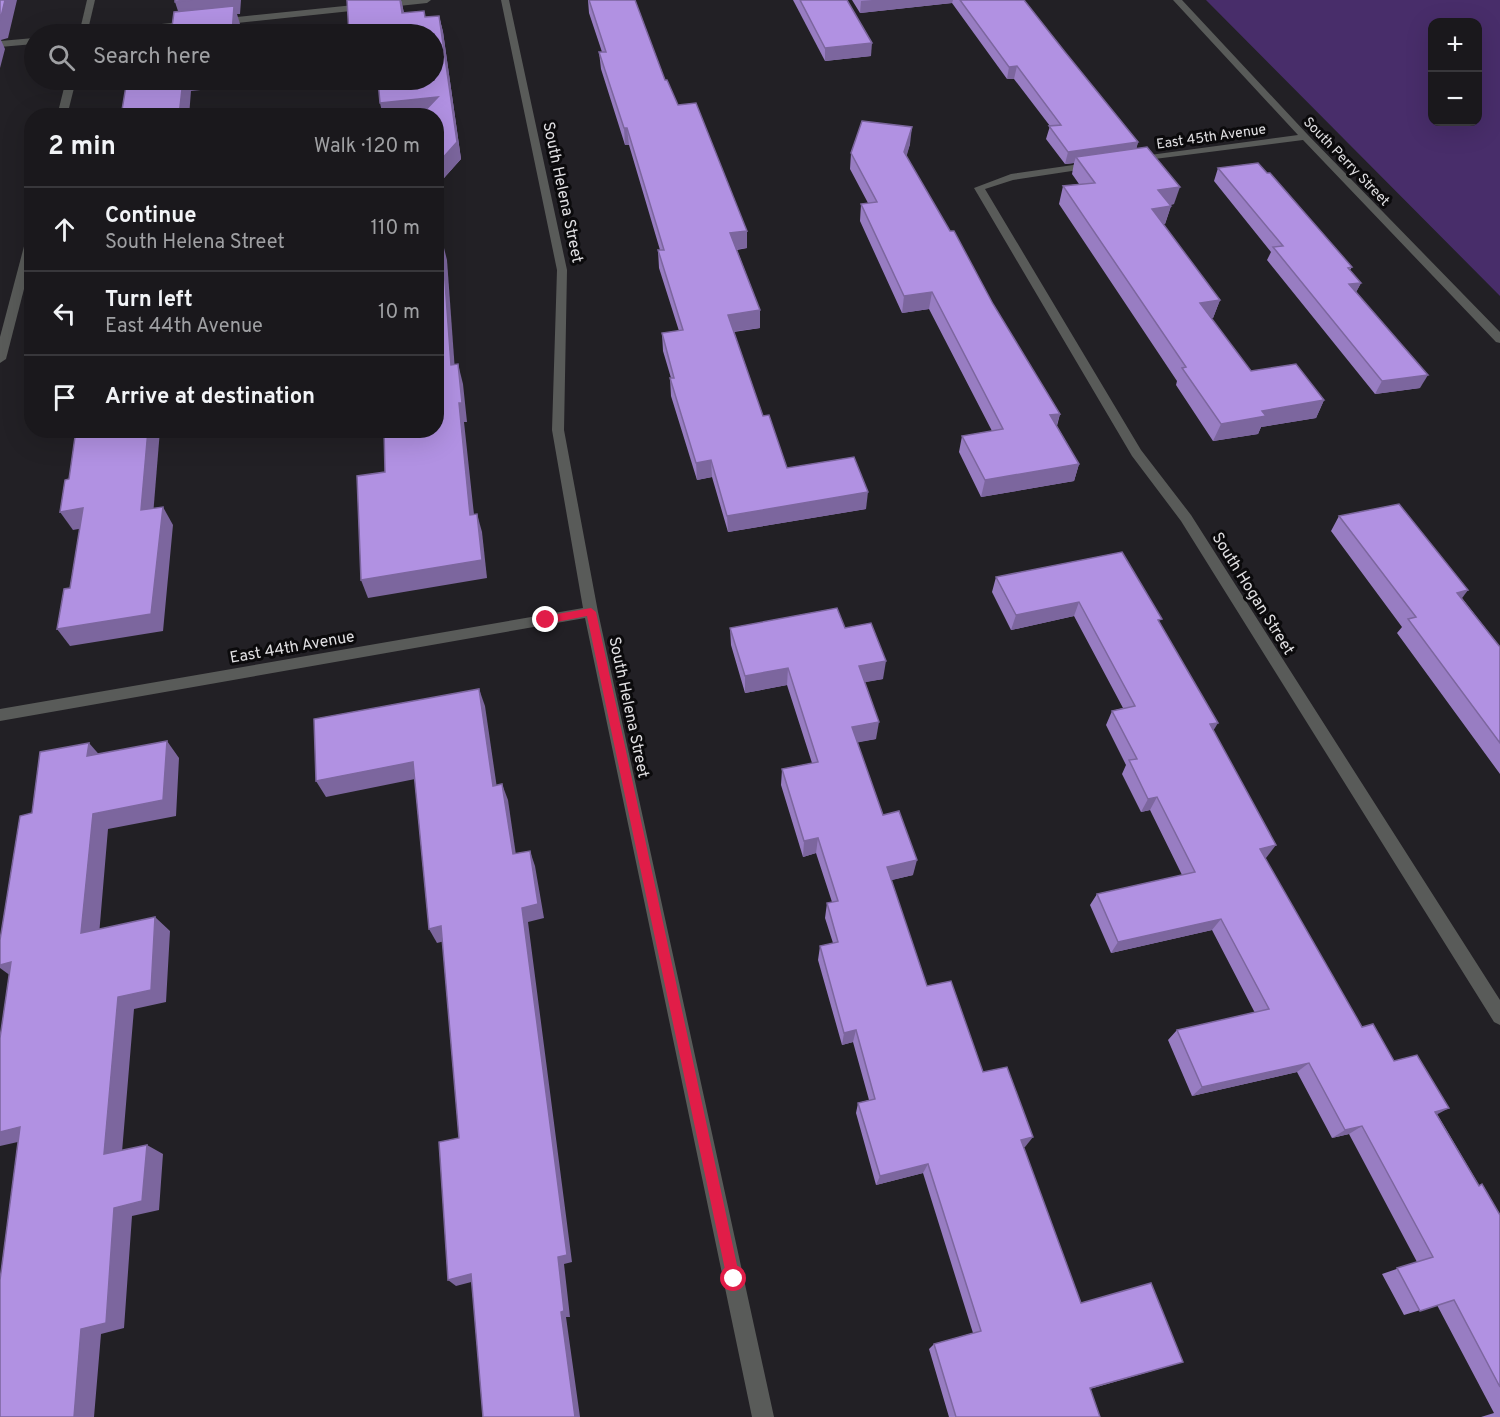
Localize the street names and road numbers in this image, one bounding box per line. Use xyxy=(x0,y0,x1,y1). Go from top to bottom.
street label: South Perry Street xyxy=(1299,114,1393,210)
street label: South Helena Street xyxy=(537,120,587,265)
street label: East 45th Avenue xyxy=(1155,121,1267,154)
street label: South Hogan Street xyxy=(1207,529,1298,659)
street label: East 44th Avenue xyxy=(228,627,356,669)
street label: South Helena Street xyxy=(603,635,653,780)

